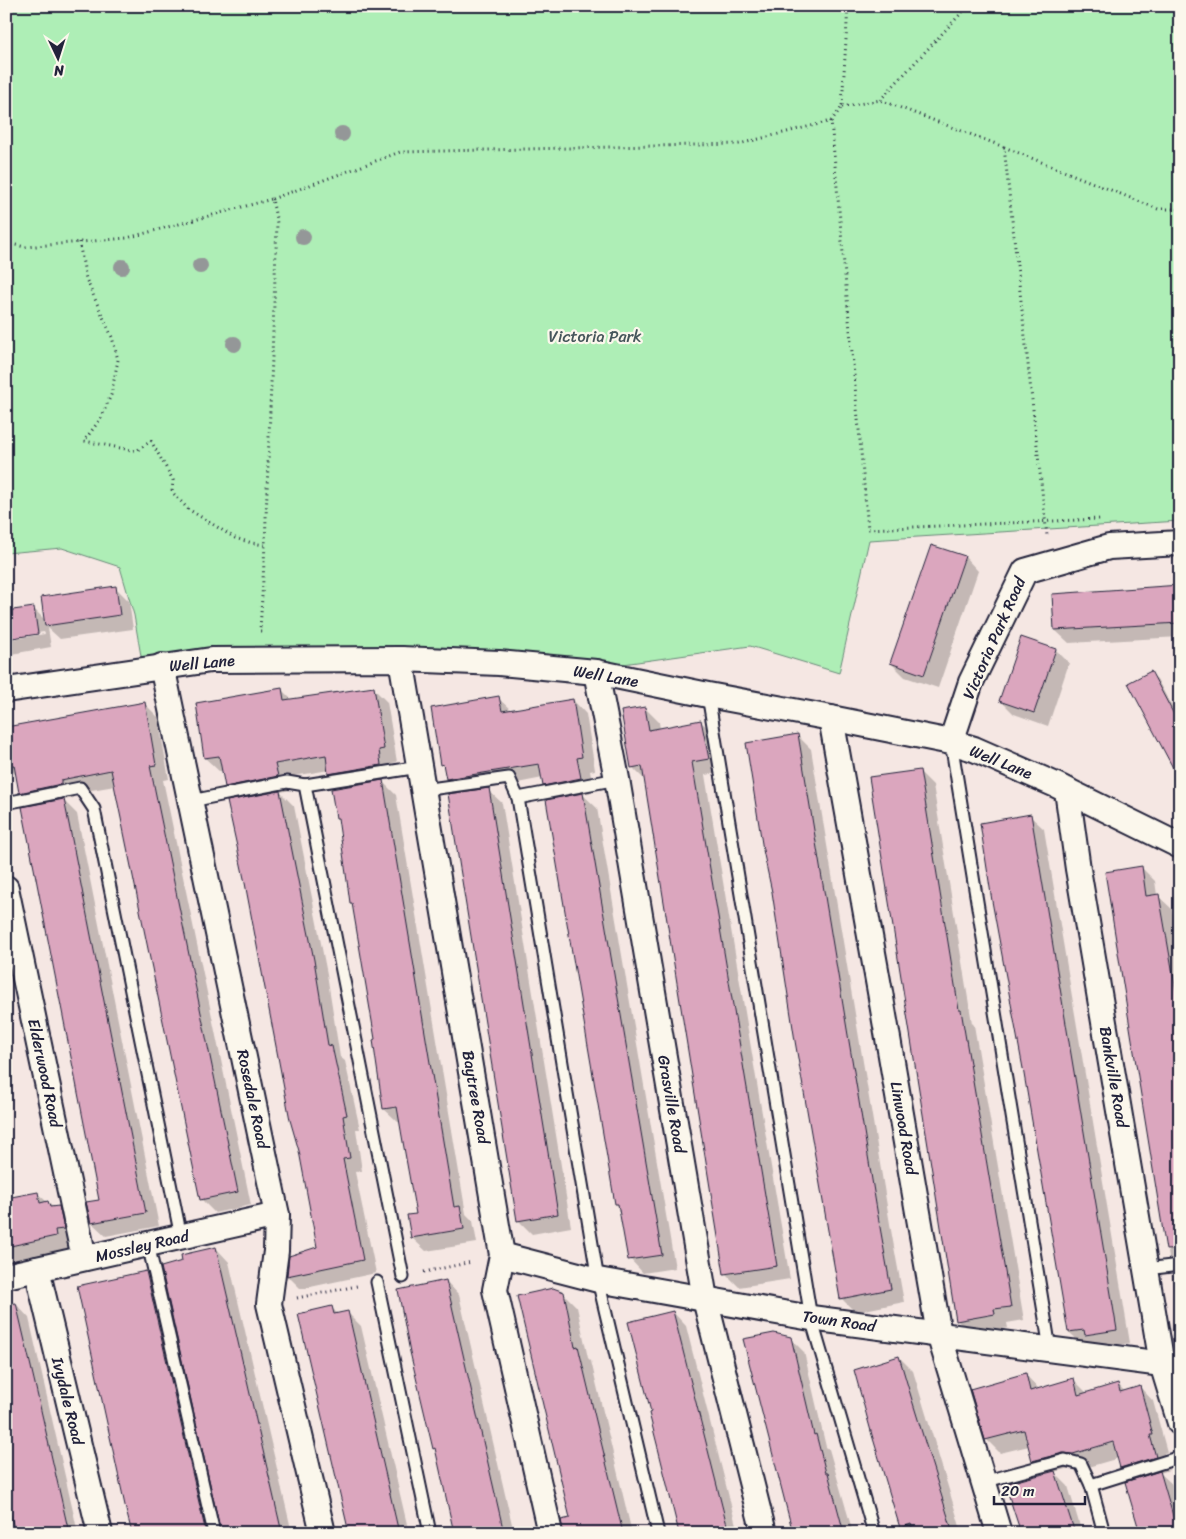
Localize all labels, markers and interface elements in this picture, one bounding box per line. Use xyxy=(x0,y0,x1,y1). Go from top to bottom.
north arrow xyxy=(32,32,82,82)
text: N xyxy=(53,58,66,83)
park label: Victoria Park xyxy=(549,322,642,351)
street label: Victoria Park Road xyxy=(954,571,1035,704)
street label: Well Lane xyxy=(168,646,236,680)
street label: Well Lane xyxy=(571,656,641,696)
street label: Well Lane xyxy=(965,736,1037,788)
street label: Elderwood Road xyxy=(19,1016,71,1132)
street label: Bankville Road xyxy=(1091,1024,1137,1131)
street label: Rosedale Road xyxy=(228,1047,278,1153)
street label: Baytree Road xyxy=(454,1048,499,1148)
street label: Grasville Road xyxy=(649,1053,695,1157)
street label: Linwood Road xyxy=(882,1079,927,1179)
street label: Mossley Road xyxy=(92,1221,193,1271)
street label: Town Road xyxy=(800,1302,879,1341)
street label: Ivydale Road xyxy=(43,1353,93,1449)
scale bar xyxy=(994,1474,1085,1506)
text: 20 m xyxy=(1001,1478,1035,1504)

